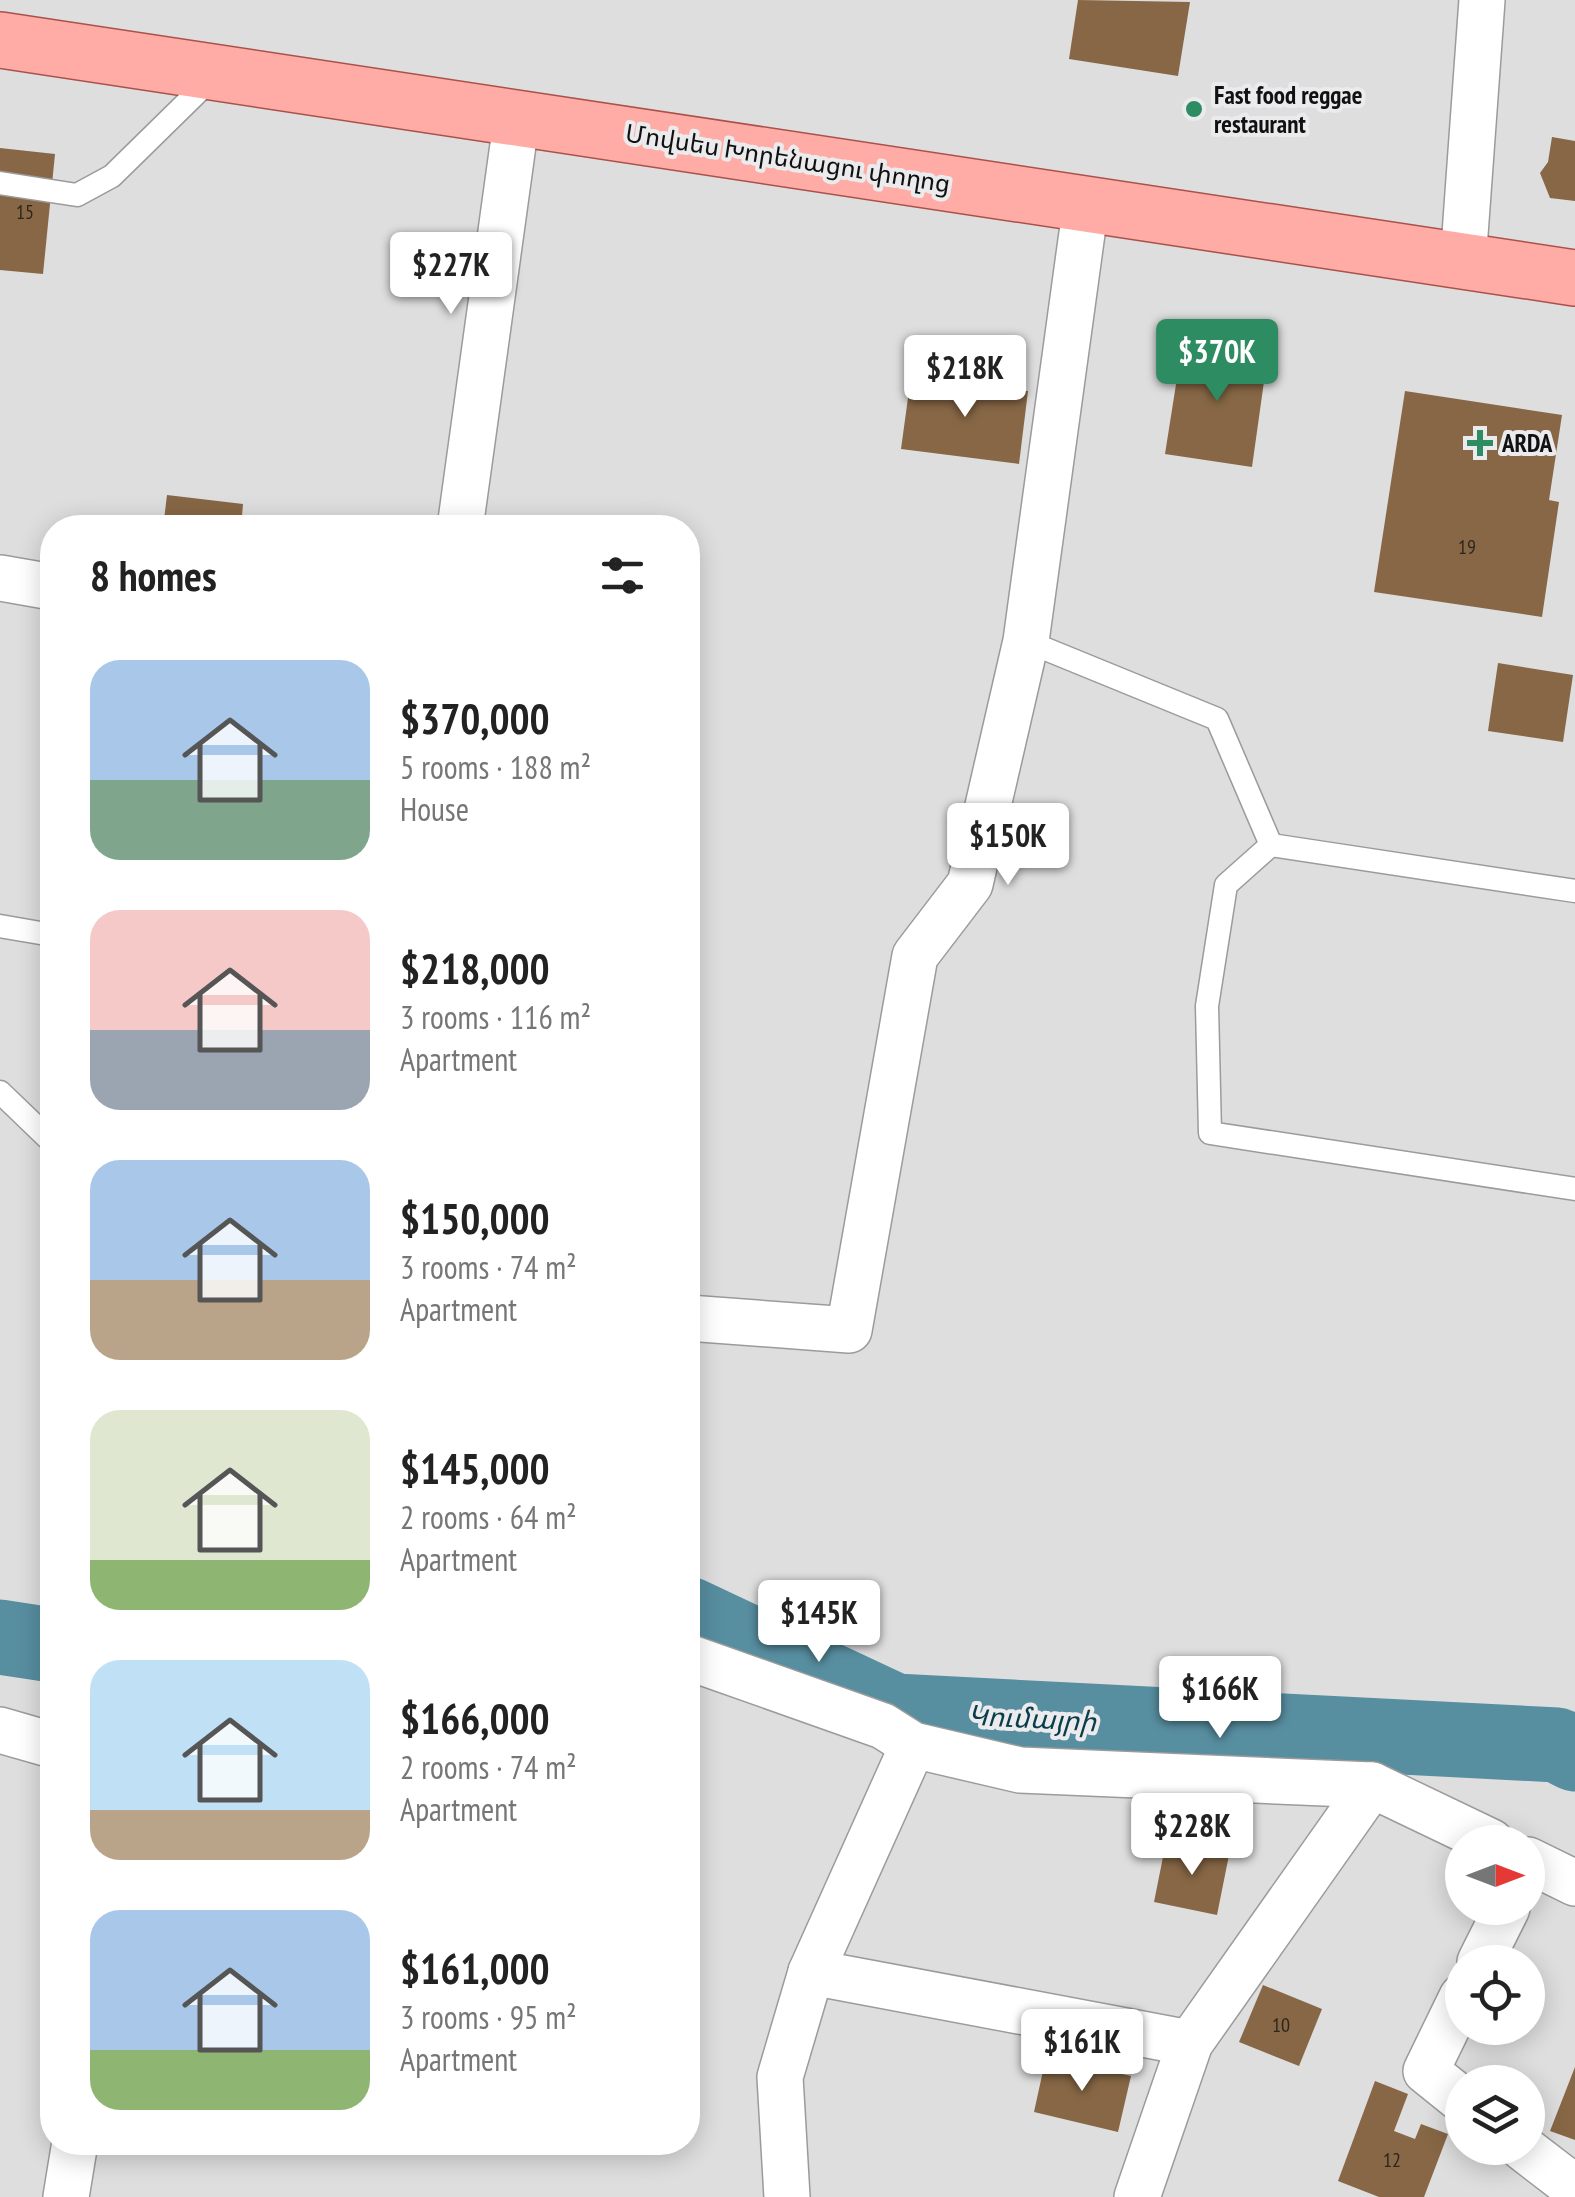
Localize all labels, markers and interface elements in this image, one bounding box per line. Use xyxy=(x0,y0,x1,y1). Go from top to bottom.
place label: Fast food reggae restaurant xyxy=(1214,79,1362,140)
marker: Fast food reggae restaurant xyxy=(1183,98,1205,120)
street label: Մովսես Խորենացու փողոց xyxy=(623,116,953,200)
house number: 15 xyxy=(16,199,34,225)
pin: $227K xyxy=(381,232,521,317)
text: $227K xyxy=(412,243,490,285)
pin: $370K xyxy=(1147,319,1287,404)
text: $370K xyxy=(1178,330,1256,372)
pin: $218K xyxy=(895,335,1035,420)
text: $218K xyxy=(926,346,1004,388)
place label: ARDA xyxy=(1501,427,1553,459)
marker: ARDA xyxy=(1467,430,1493,456)
house number: 19 xyxy=(1458,534,1476,560)
text: 8 homes xyxy=(90,548,217,603)
icon: filters xyxy=(595,548,650,603)
text: $370,000 xyxy=(400,691,550,746)
icon: home xyxy=(170,700,290,820)
text: 5 rooms · 188 m² xyxy=(400,746,591,788)
text: House xyxy=(400,788,469,830)
pin: $150K xyxy=(938,803,1078,888)
text: $150K xyxy=(969,814,1047,856)
text: $218,000 xyxy=(400,941,550,996)
icon: home xyxy=(170,950,290,1070)
text: 3 rooms · 116 m² xyxy=(400,996,591,1038)
text: Apartment xyxy=(400,1038,517,1080)
text: $150,000 xyxy=(400,1191,550,1246)
icon: home xyxy=(170,1200,290,1320)
text: 3 rooms · 74 m² xyxy=(400,1246,577,1288)
text: Apartment xyxy=(400,1288,517,1330)
text: $145,000 xyxy=(400,1441,550,1496)
icon: home xyxy=(170,1450,290,1570)
text: 2 rooms · 64 m² xyxy=(400,1496,577,1538)
text: Apartment xyxy=(400,1538,517,1580)
pin: $145K xyxy=(749,1580,889,1665)
text: $145K xyxy=(780,1591,858,1633)
pin: $166K xyxy=(1150,1656,1290,1741)
text: $166K xyxy=(1181,1667,1259,1709)
text: $166,000 xyxy=(400,1691,550,1746)
water label: Կումայրի xyxy=(967,1696,1099,1739)
icon: home xyxy=(170,1700,290,1820)
text: 2 rooms · 74 m² xyxy=(400,1746,577,1788)
text: Apartment xyxy=(400,1788,517,1830)
pin: $228K xyxy=(1122,1793,1262,1878)
text: $228K xyxy=(1153,1804,1231,1846)
north arrow xyxy=(1445,1825,1545,1925)
map controls xyxy=(1445,1825,1545,2165)
text: $161,000 xyxy=(400,1941,550,1996)
button: locate xyxy=(1445,1945,1545,2045)
icon: home xyxy=(170,1950,290,2070)
text: 3 rooms · 95 m² xyxy=(400,1996,577,2038)
pin: $161K xyxy=(1012,2009,1152,2094)
house number: 10 xyxy=(1272,2012,1290,2038)
text: $161K xyxy=(1043,2020,1121,2062)
text: Apartment xyxy=(400,2038,517,2080)
button: layers xyxy=(1445,2065,1545,2165)
house number: 12 xyxy=(1383,2147,1401,2173)

